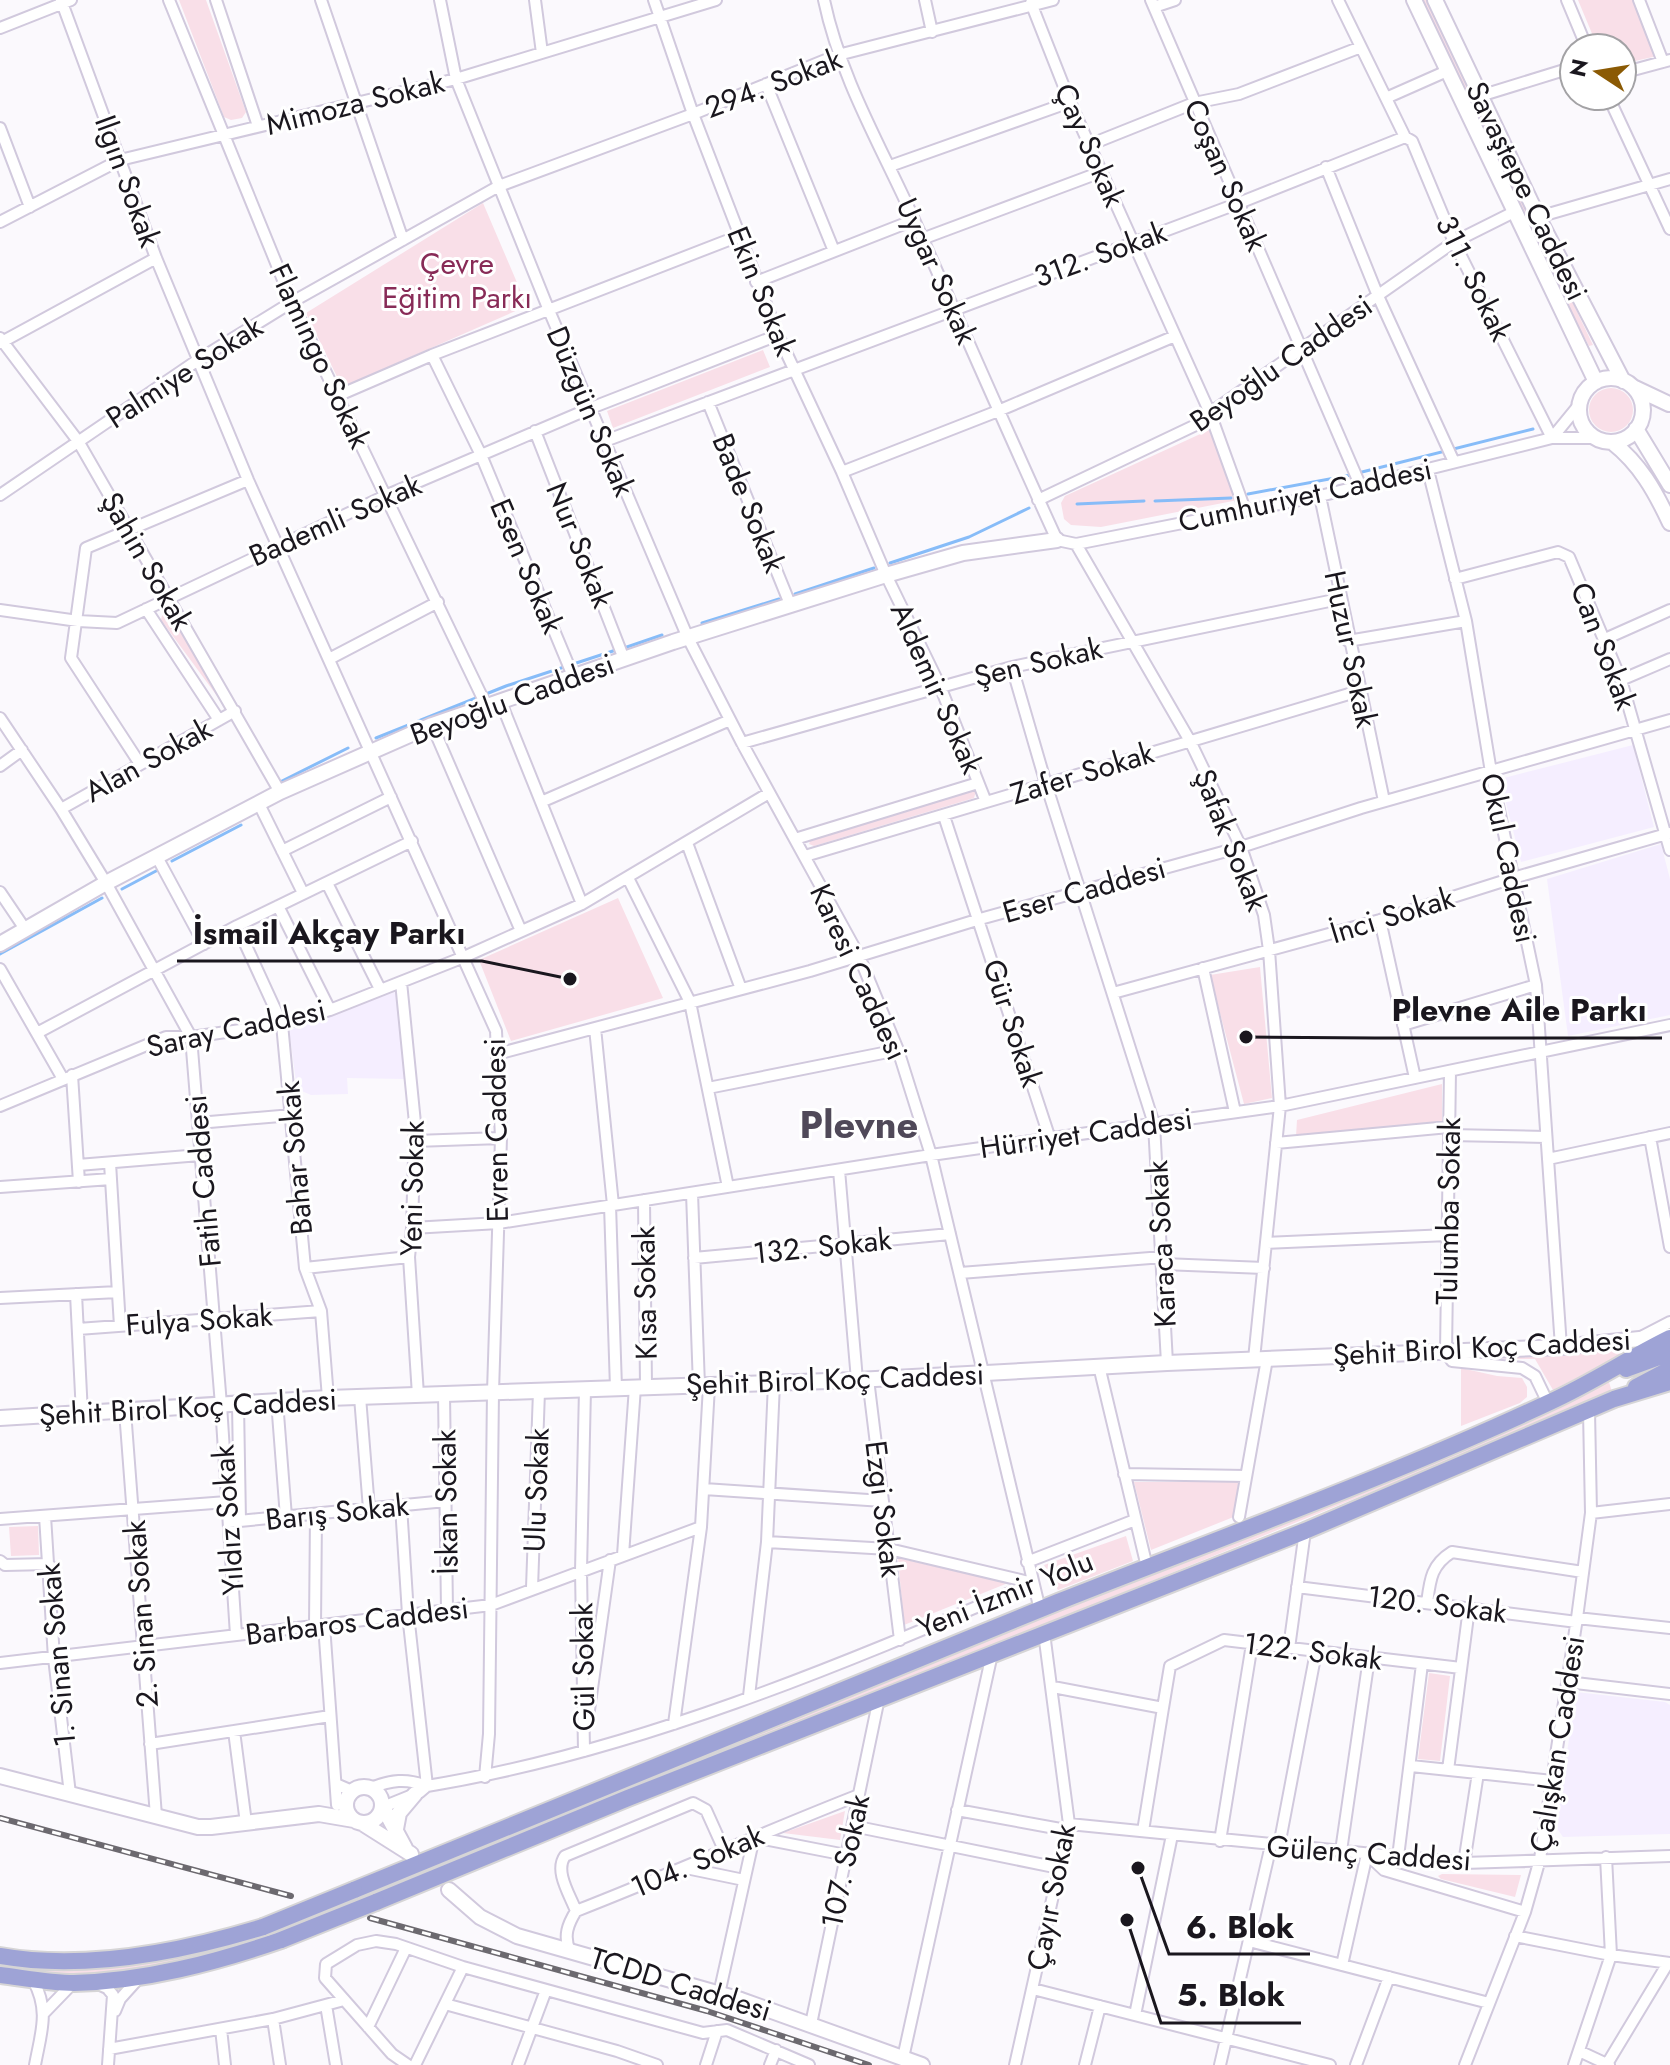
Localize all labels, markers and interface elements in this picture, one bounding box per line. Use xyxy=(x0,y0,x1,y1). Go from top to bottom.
north arrow xyxy=(1558,32,1638,112)
street label: 294. Sokak xyxy=(698,37,848,129)
text: N xyxy=(1561,56,1596,80)
street label: Mimoza Sokak xyxy=(261,60,449,146)
street label: Savaştepe Caddesi xyxy=(1455,74,1599,308)
street label: Çay Sokak xyxy=(1044,77,1137,214)
street label: Coşan Sokak xyxy=(1173,92,1279,258)
street label: Ilgın Sokak xyxy=(84,109,172,254)
street label: Uygar Sokak xyxy=(886,191,989,352)
street label: 311. Sokak xyxy=(1425,208,1523,349)
street label: 312. Sokak xyxy=(1028,210,1173,298)
street label: Ekin Sokak xyxy=(717,220,808,363)
park label: Çevre Eğitim Parkı xyxy=(382,242,532,319)
street label: Flamingo Sokak xyxy=(258,257,382,456)
street label: Beyoğlu Caddesi xyxy=(1181,284,1381,442)
street label: Palmiye Sokak xyxy=(97,305,271,439)
street label: Düzgün Sokak xyxy=(536,319,646,503)
street label: Bade Sokak xyxy=(702,427,797,580)
street label: Cumhuriyet Caddesi xyxy=(1174,447,1436,543)
street label: Bademli Sokak xyxy=(242,463,429,577)
street label: Nur Sokak xyxy=(535,476,625,615)
street label: Şahin Sokak xyxy=(90,484,204,639)
street label: Esen Sokak xyxy=(479,492,575,641)
street label: Huzur Sokak xyxy=(1313,567,1389,732)
street label: Can Sokak xyxy=(1560,576,1648,717)
street label: Aldemir Sokak xyxy=(880,595,994,781)
street label: Şen Sokak xyxy=(970,626,1107,698)
street label: Beyoğlu Caddesi xyxy=(404,642,620,756)
street label: Alan Sokak xyxy=(77,707,220,813)
street label: Zafer Sokak xyxy=(1005,731,1160,815)
street label: Şafak Sokak xyxy=(1183,763,1279,918)
street label: Okul Caddesi xyxy=(1470,769,1548,947)
street label: Eser Caddesi xyxy=(997,846,1171,934)
street label: İnci Sokak xyxy=(1325,876,1460,954)
street label: Karesi Caddesi xyxy=(799,877,919,1067)
callout: İsmail Akçay Parkı xyxy=(177,905,482,961)
text: İsmail Akçay Parkı xyxy=(193,910,465,956)
street label: Gür Sokak xyxy=(972,954,1054,1093)
callout: Plevne Aile Parkı xyxy=(1375,982,1662,1038)
text: Plevne Aile Parkı xyxy=(1391,987,1647,1033)
street label: Saray Caddesi xyxy=(142,988,330,1068)
street label: Evren Caddesi xyxy=(473,1038,519,1222)
street label: Bahar Sokak xyxy=(267,1078,323,1237)
street label: Fatih Caddesi xyxy=(174,1093,232,1269)
district label: Plevne xyxy=(800,1097,918,1152)
street label: Hürriyet Caddesi xyxy=(977,1097,1195,1169)
street label: Tulumba Sokak xyxy=(1425,1116,1471,1305)
street label: Yeni Sokak xyxy=(389,1119,435,1256)
street label: Karaca Sokak xyxy=(1135,1158,1187,1329)
street label: 132. Sokak xyxy=(751,1217,894,1275)
street label: Kısa Sokak xyxy=(622,1225,668,1360)
street label: Fulya Sokak xyxy=(124,1293,275,1347)
street label: Şehit Birol Koç Caddesi xyxy=(1332,1318,1632,1376)
street label: Şehit Birol Koç Caddesi xyxy=(685,1352,985,1406)
street label: Şehit Birol Koç Caddesi xyxy=(38,1378,338,1436)
street label: Ulu Sokak xyxy=(512,1426,560,1553)
street label: İskan Sokak xyxy=(423,1428,469,1575)
street label: Ezgi Sokak xyxy=(854,1438,914,1581)
street label: Yıldız Sokak xyxy=(201,1443,255,1597)
street label: Barış Sokak xyxy=(263,1483,412,1541)
street label: 2. Sinan Sokak xyxy=(113,1518,169,1709)
street label: Yeni İzmir Yolu xyxy=(911,1539,1099,1649)
street label: 1. Sinan Sokak xyxy=(27,1561,86,1749)
street label: 120. Sokak xyxy=(1365,1574,1510,1634)
street label: Barbaros Caddesi xyxy=(243,1586,471,1656)
street label: Gül Sokak xyxy=(560,1602,606,1732)
street label: 122. Sokak xyxy=(1241,1621,1386,1681)
street label: Çalışkan Caddesi xyxy=(1519,1633,1595,1855)
street label: 107. Sokak xyxy=(810,1789,880,1932)
street label: 104. Sokak xyxy=(624,1813,771,1908)
street label: Çayır Sokak xyxy=(1016,1819,1086,1974)
street label: Gülenç Caddesi xyxy=(1265,1824,1473,1882)
callout: 6. Blok xyxy=(1169,1898,1310,1954)
text: 6. Blok xyxy=(1186,1904,1295,1950)
street label: TCDD Caddesi xyxy=(585,1936,777,2032)
callout: 5. Blok xyxy=(1161,1967,1301,2023)
text: 5. Blok xyxy=(1177,1972,1285,2018)

